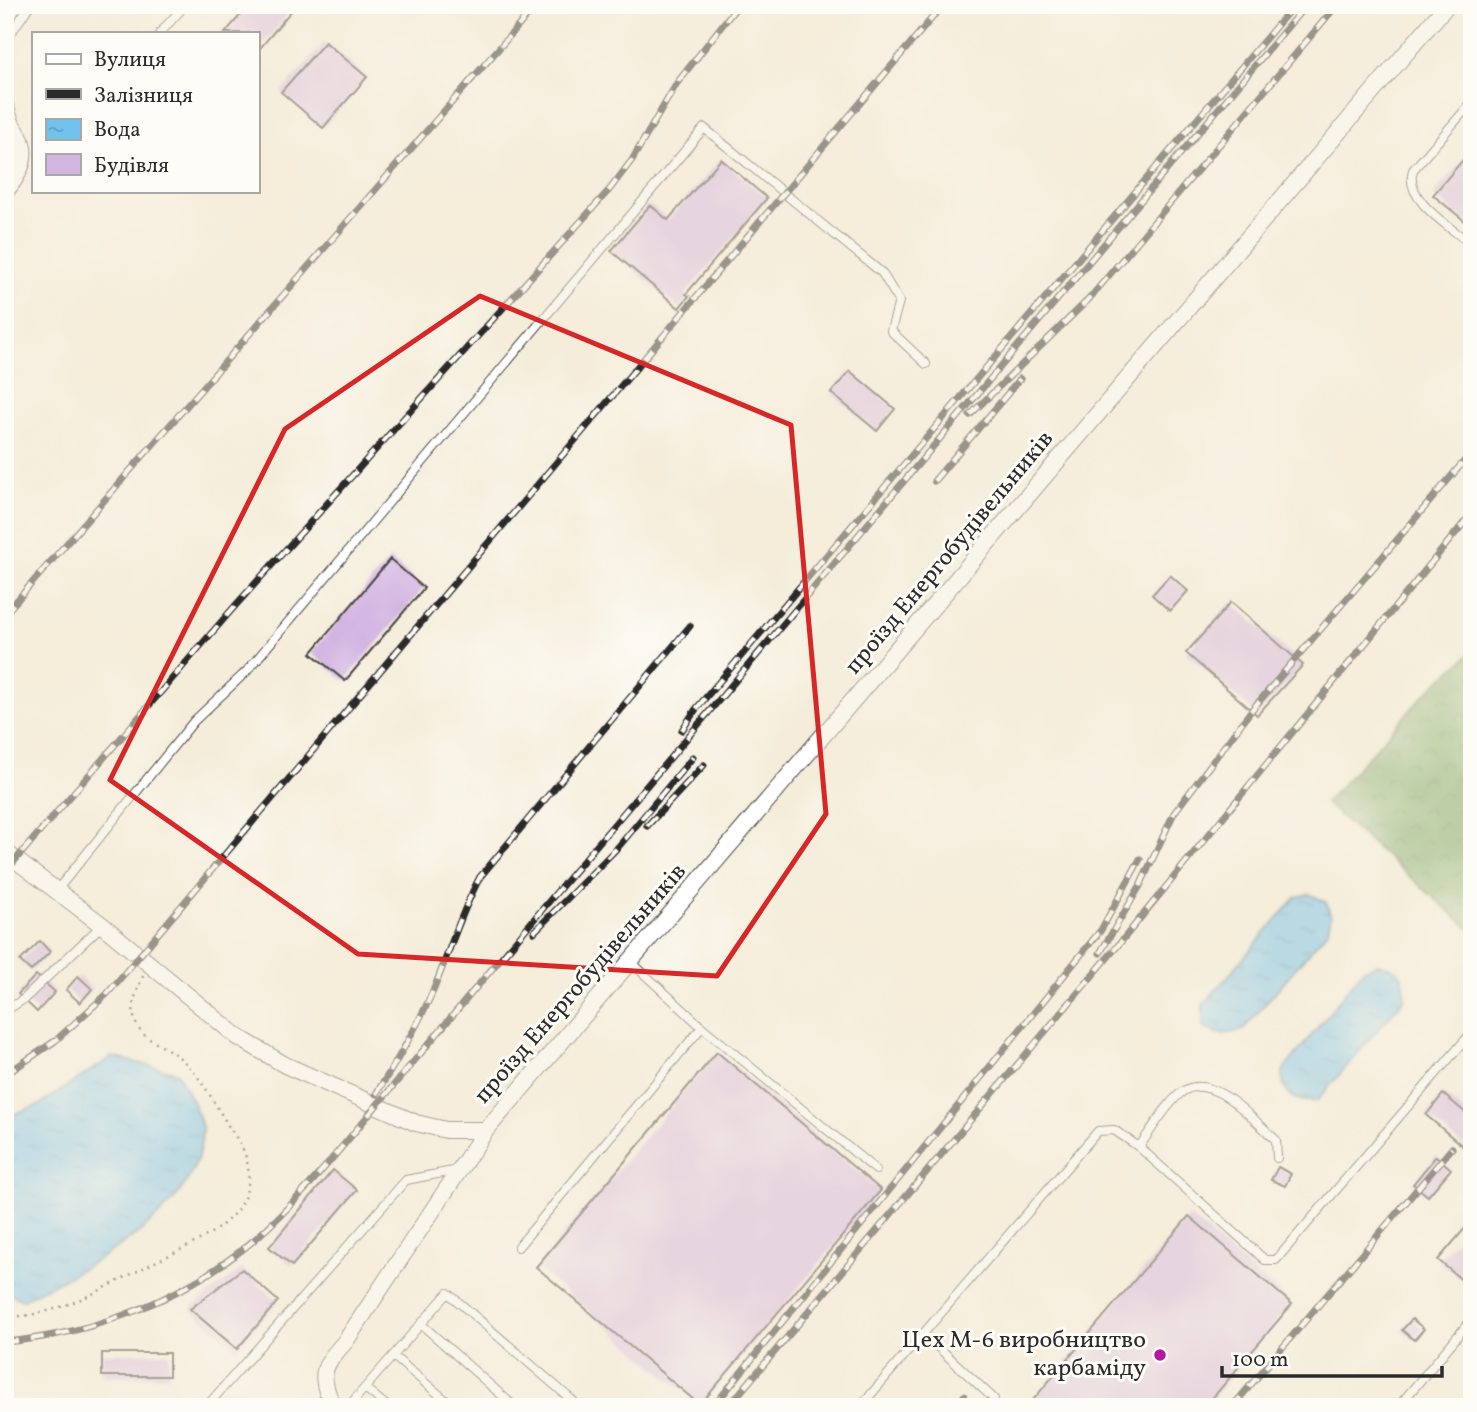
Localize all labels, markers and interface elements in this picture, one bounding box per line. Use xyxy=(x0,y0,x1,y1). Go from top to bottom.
legend xyxy=(32,32,259,192)
text: Вулиця xyxy=(94,46,166,75)
text: Залізниця xyxy=(94,82,193,111)
text: Вода xyxy=(94,116,141,145)
text: Будівля xyxy=(94,152,169,181)
street label: проїзд Енергобудівельників xyxy=(838,424,1062,682)
street label: проїзд Енергобудівельників xyxy=(467,856,695,1112)
place label: Цех М-6 виробництво карбаміду xyxy=(902,1324,1146,1386)
scale bar xyxy=(1222,1335,1442,1379)
text: 100 m xyxy=(1232,1346,1289,1375)
marker: Цех М-6 виробництво карбаміду xyxy=(1152,1347,1168,1363)

